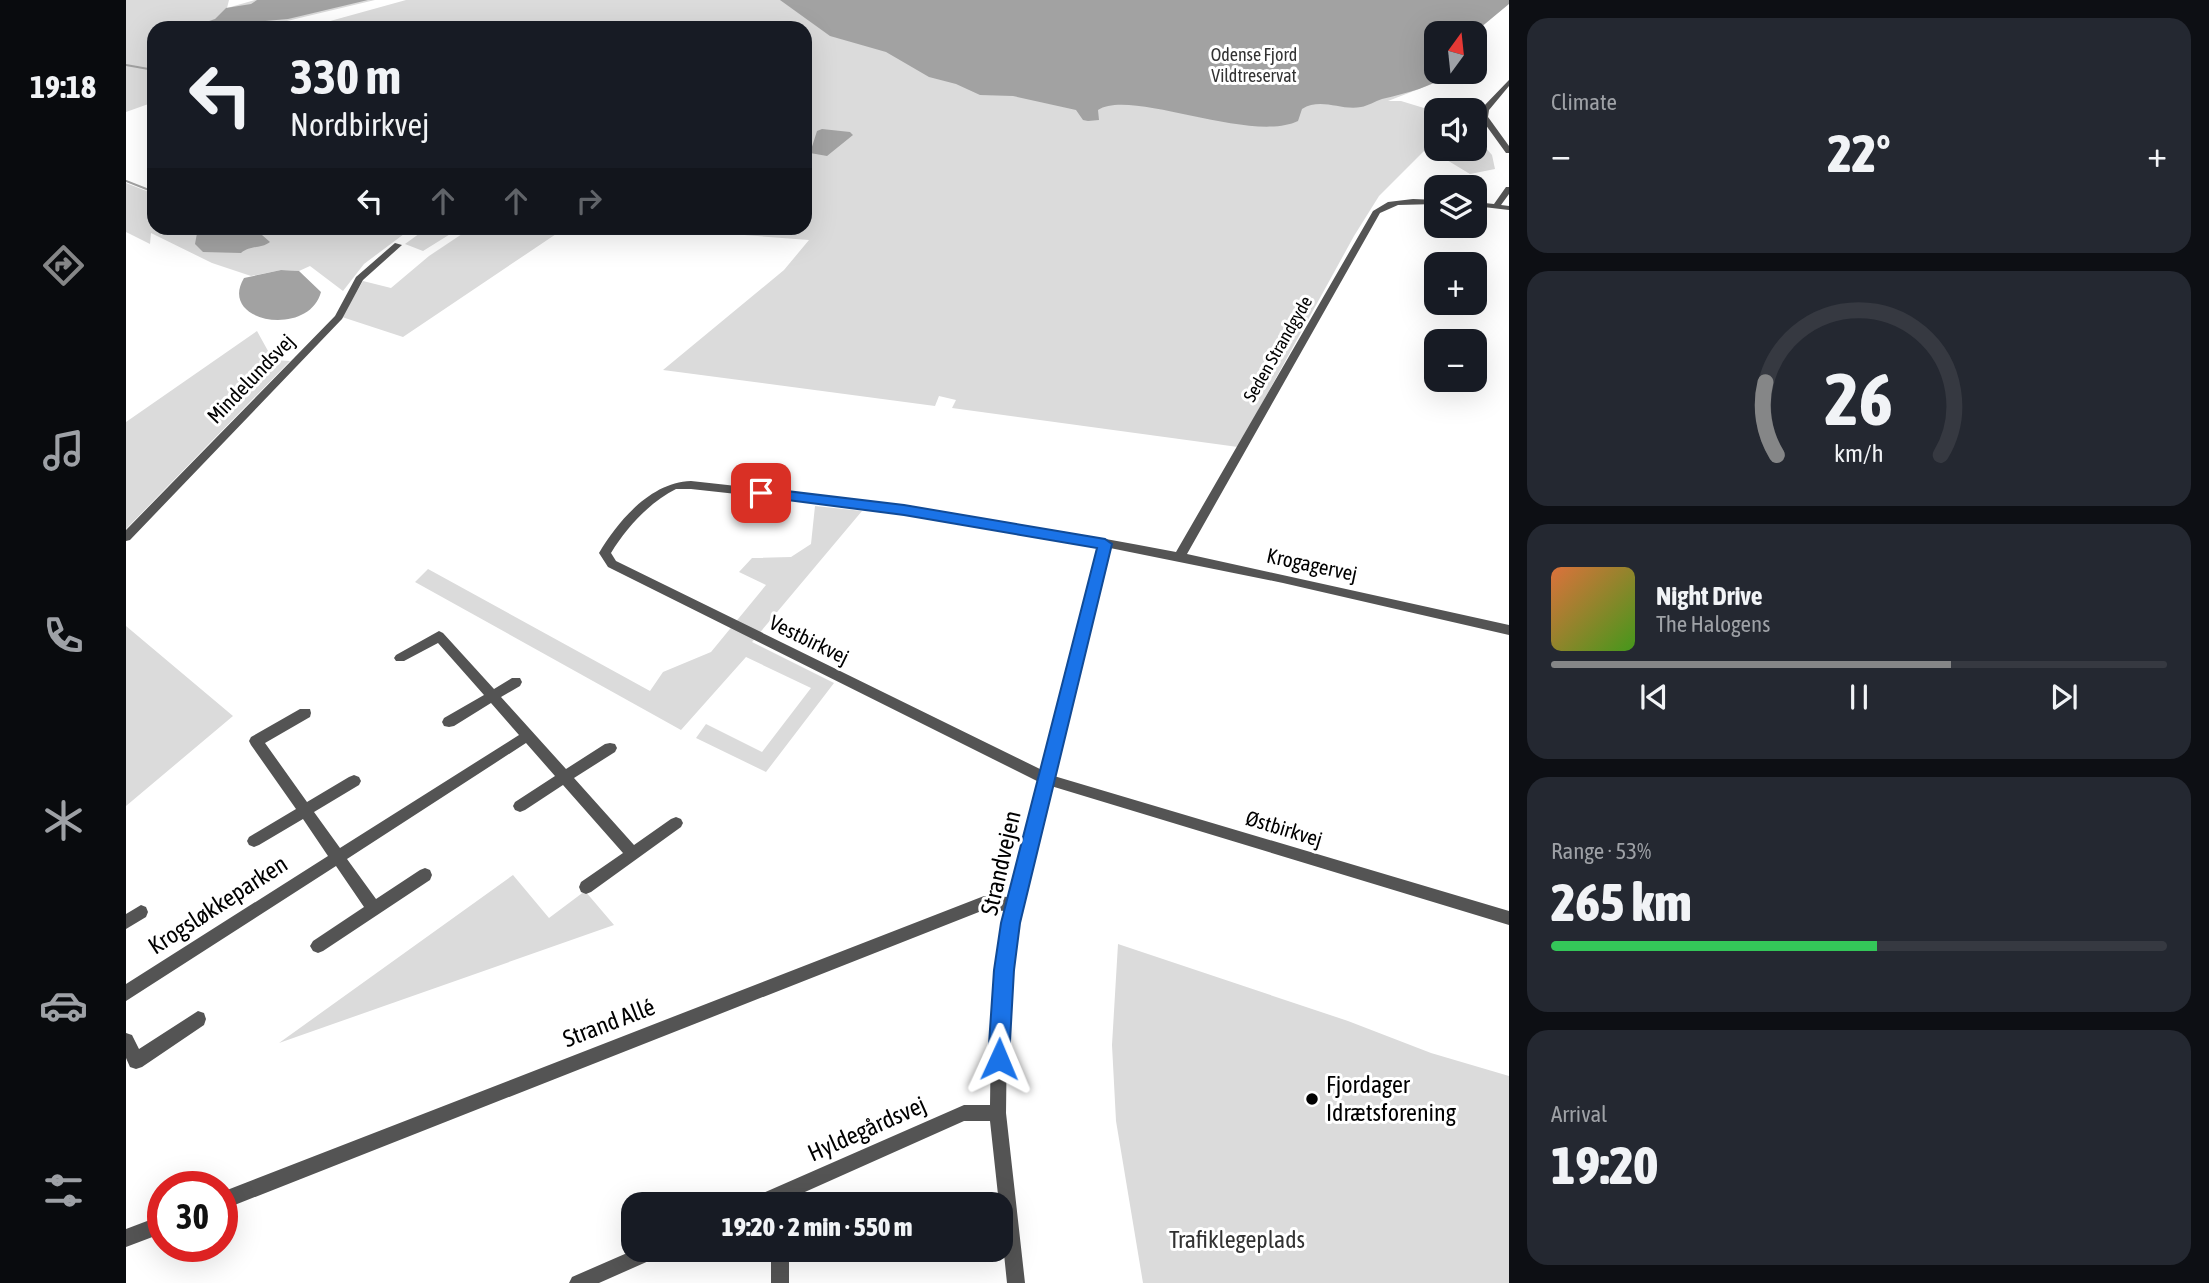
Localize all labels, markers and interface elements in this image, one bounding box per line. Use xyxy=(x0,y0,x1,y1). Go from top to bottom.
north arrow xyxy=(1424,21,1488,84)
map controls xyxy=(1424,21,1487,392)
park label: Odense Fjord Vildtreservat xyxy=(1211,44,1297,86)
text: 330 m xyxy=(290,48,401,104)
icon: left xyxy=(175,49,266,140)
text: 19:18 xyxy=(30,68,96,105)
text: Climate xyxy=(1551,89,1617,115)
button: sound xyxy=(1424,98,1487,161)
text: Nordbirkvej xyxy=(290,106,429,143)
text: 22° xyxy=(1827,123,1891,183)
text: − xyxy=(1551,132,1571,175)
text: + xyxy=(2147,132,2167,175)
button: layers xyxy=(1424,175,1487,238)
icon: left xyxy=(351,182,389,220)
icon: ahead xyxy=(424,182,462,220)
icon: ahead xyxy=(497,182,535,220)
icon: right xyxy=(570,182,608,220)
icon: directions xyxy=(39,241,88,290)
button: + xyxy=(1424,252,1487,315)
street label: Seden Strandgyde xyxy=(1239,292,1316,405)
street label: Mindelundsvej xyxy=(202,329,299,428)
button: − xyxy=(1424,329,1487,392)
text: 26 xyxy=(1825,357,1893,440)
icon: music xyxy=(39,426,88,475)
text: km/h xyxy=(1834,438,1884,466)
pin xyxy=(731,463,791,523)
icon: arrive xyxy=(742,474,780,512)
street label: Krogagervej xyxy=(1265,543,1360,585)
text: Night Drive xyxy=(1656,581,1763,611)
street label: Vestbirkvej xyxy=(766,610,853,669)
icon: phone xyxy=(39,611,88,660)
text: The Halogens xyxy=(1656,611,1770,637)
icon: previous xyxy=(1635,678,1673,716)
icon: pause xyxy=(1840,678,1878,716)
icon: next xyxy=(2045,678,2083,716)
icon: climate xyxy=(39,796,88,845)
street label: Østbirkvej xyxy=(1243,805,1325,851)
street label: Strandvejen xyxy=(975,808,1026,918)
text: Range · 53% xyxy=(1551,838,1651,864)
street label: Krogsløkkeparken xyxy=(143,850,292,959)
text: 265 km xyxy=(1551,872,1692,932)
icon: car xyxy=(39,981,88,1030)
street label: Strand Allé xyxy=(559,993,659,1052)
position arrow xyxy=(962,1022,1036,1096)
place label: Fjordager Idrætsforening xyxy=(1326,1071,1457,1126)
street label: Hyldegårdsvej xyxy=(804,1091,930,1167)
marker: Fjordager Idrætsforening xyxy=(1304,1091,1320,1107)
text: Arrival xyxy=(1551,1101,1607,1127)
text: 19:20 xyxy=(1551,1135,1658,1195)
icon: filters xyxy=(39,1166,88,1215)
speed limit sign: 30 xyxy=(147,1171,238,1262)
text: 19:20 · 2 min · 550 m xyxy=(722,1212,912,1242)
park label: Trafiklegeplads xyxy=(1169,1226,1305,1253)

